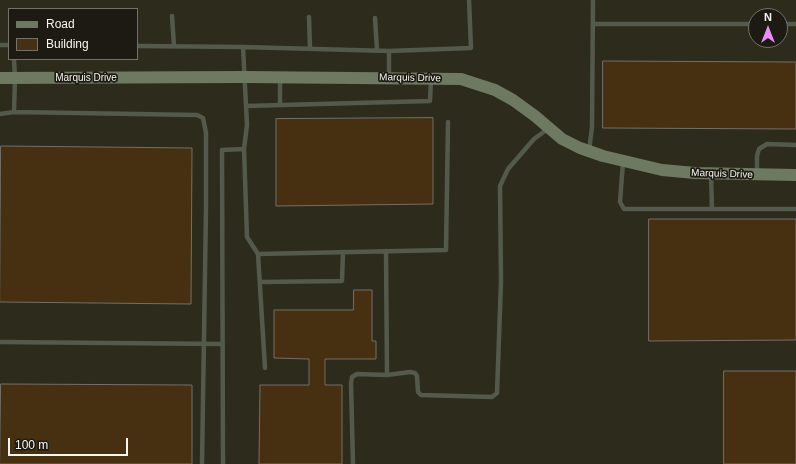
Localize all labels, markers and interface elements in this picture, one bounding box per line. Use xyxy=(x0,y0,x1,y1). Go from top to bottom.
legend xyxy=(8,8,138,60)
north arrow xyxy=(748,8,788,48)
text: N xyxy=(764,11,772,23)
text: Road xyxy=(46,17,75,31)
text: Building xyxy=(46,37,89,51)
street label: Marquis Drive xyxy=(379,71,441,85)
street label: Marquis Drive xyxy=(55,72,117,84)
street label: Marquis Drive xyxy=(691,167,753,181)
scale bar xyxy=(10,430,130,456)
text: 100 m xyxy=(15,438,48,452)

